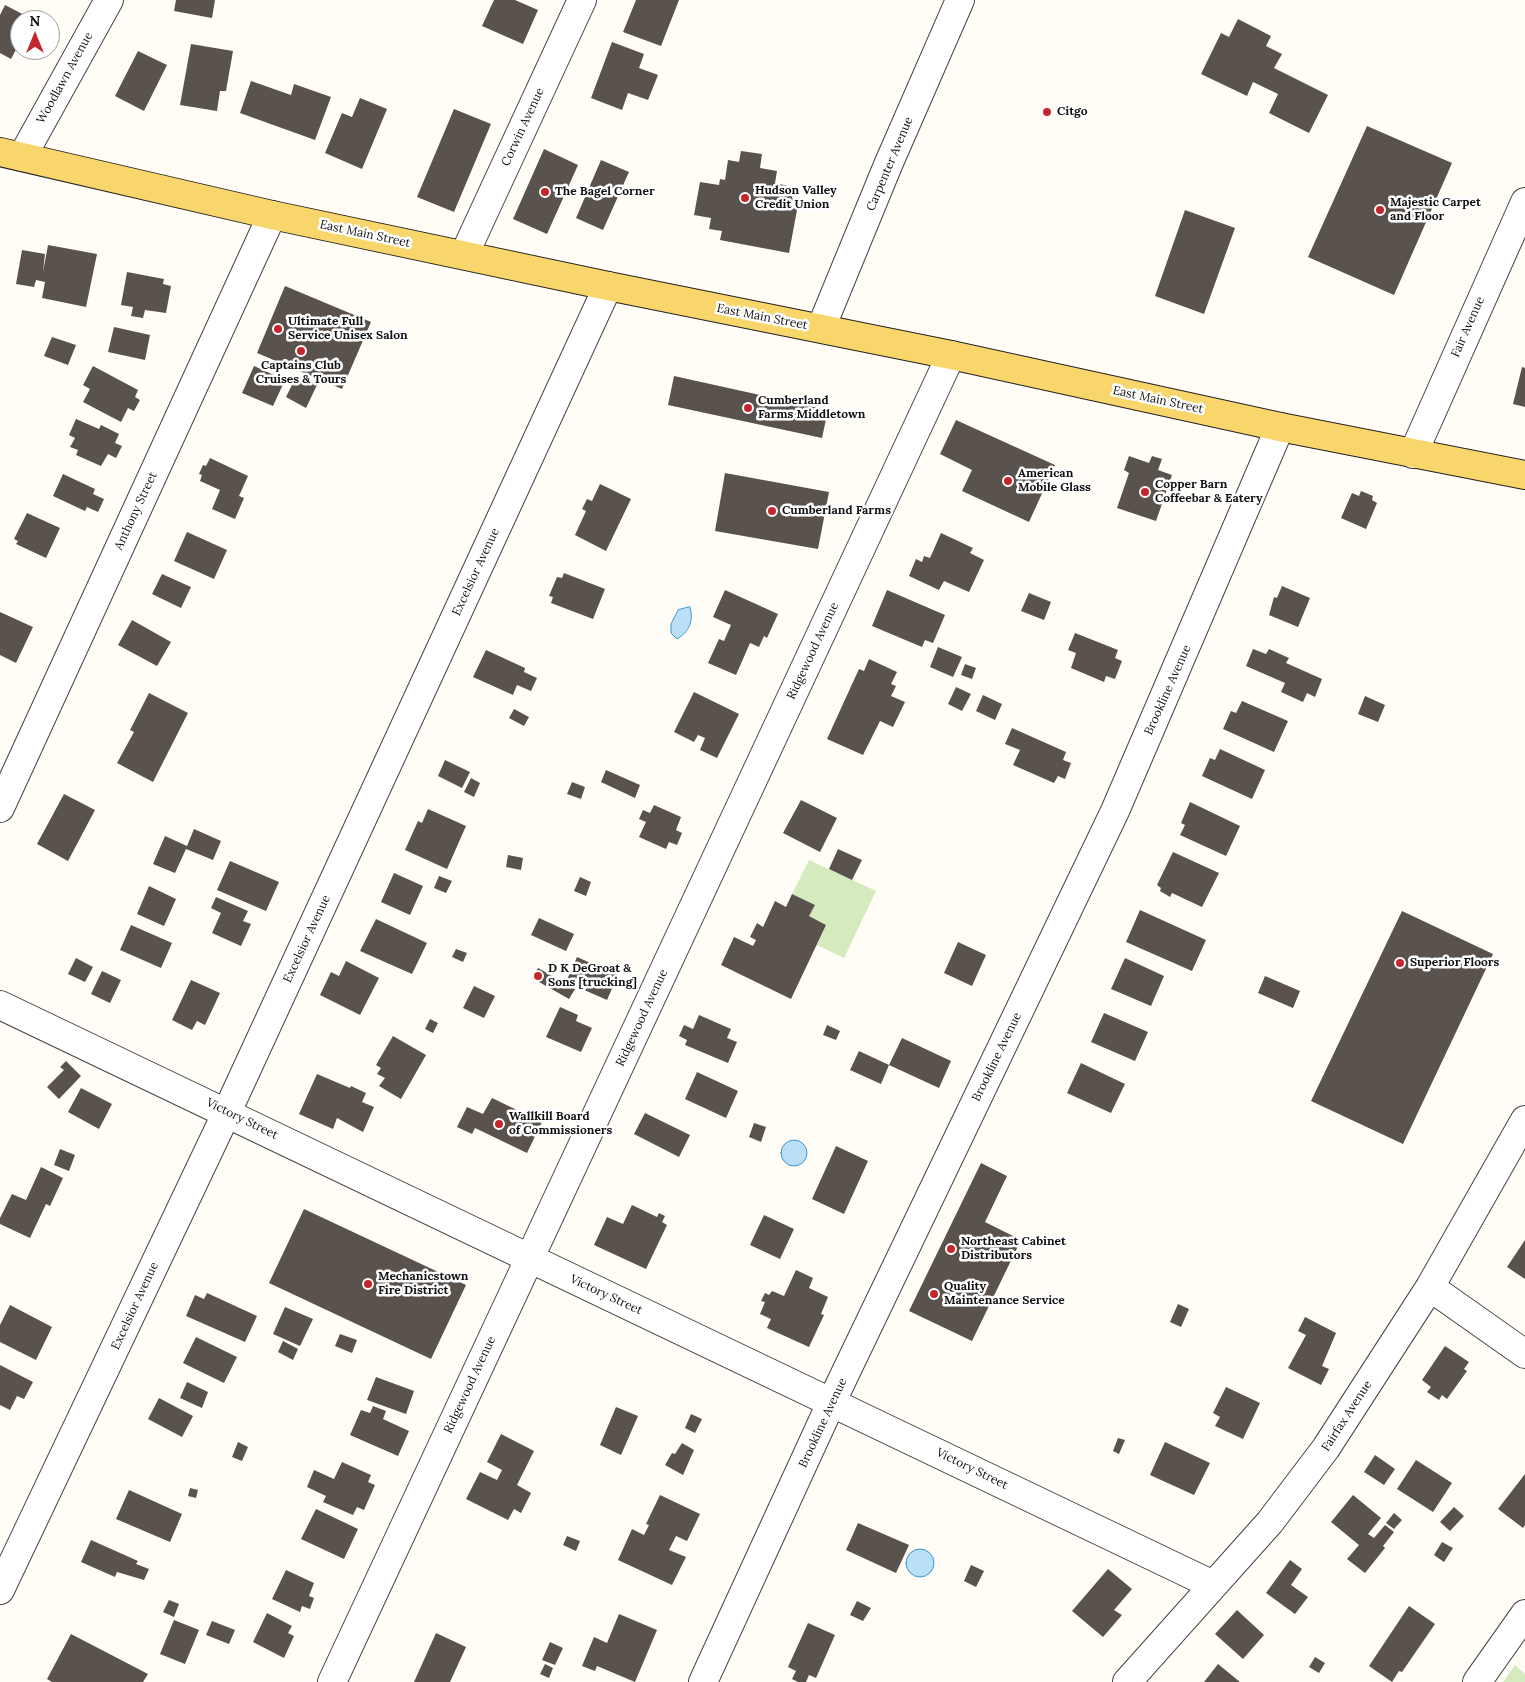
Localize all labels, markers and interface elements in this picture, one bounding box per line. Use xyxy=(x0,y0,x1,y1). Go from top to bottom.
north arrow xyxy=(10,10,60,60)
text: N xyxy=(30,12,40,30)
street label: Woodlawn Avenue xyxy=(34,30,96,126)
street label: Corwin Avenue xyxy=(499,86,547,168)
place label: Citgo xyxy=(1057,105,1087,119)
marker: Citgo xyxy=(1041,106,1053,118)
street label: Carpenter Avenue xyxy=(864,115,916,213)
place label: Hudson Valley Credit Union xyxy=(755,184,837,212)
place label: The Bagel Corner xyxy=(555,185,655,199)
marker: The Bagel Corner xyxy=(539,186,551,198)
marker: Hudson Valley Credit Union xyxy=(739,192,751,204)
place label: Majestic Carpet and Floor xyxy=(1390,196,1481,224)
marker: Majestic Carpet and Floor xyxy=(1374,204,1386,216)
street label: East Main Street xyxy=(318,217,412,251)
street label: Fair Avenue xyxy=(1448,295,1488,359)
street label: East Main Street xyxy=(715,301,809,333)
place label: Ultimate Full Service Unisex Salon xyxy=(288,315,408,343)
marker: Ultimate Full Service Unisex Salon xyxy=(272,323,284,335)
marker: Captains Club Cruises & Tours xyxy=(295,345,307,357)
place label: Captains Club Cruises & Tours xyxy=(256,359,346,387)
street label: East Main Street xyxy=(1111,383,1205,417)
place label: Cumberland Farms Middletown xyxy=(758,394,865,422)
marker: Cumberland Farms Middletown xyxy=(742,402,754,414)
place label: American Mobile Glass xyxy=(1018,467,1091,495)
street label: Anthony Street xyxy=(112,470,160,552)
marker: American Mobile Glass xyxy=(1002,475,1014,487)
place label: Copper Barn Coffeebar & Eatery xyxy=(1155,478,1263,506)
marker: Copper Barn Coffeebar & Eatery xyxy=(1139,486,1151,498)
place label: Cumberland Farms xyxy=(782,504,891,518)
marker: Cumberland Farms xyxy=(766,505,778,517)
street label: Excelsior Avenue xyxy=(449,526,503,618)
street label: Ridgewood Avenue xyxy=(784,600,842,702)
street label: Brookline Avenue xyxy=(1142,643,1194,737)
street label: Excelsior Avenue xyxy=(280,893,334,985)
place label: Superior Floors xyxy=(1410,956,1499,970)
marker: Superior Floors xyxy=(1394,957,1406,969)
place label: D K DeGroat & Sons [trucking] xyxy=(548,962,637,990)
street label: Ridgewood Avenue xyxy=(613,967,671,1069)
marker: D K DeGroat & Sons [trucking] xyxy=(532,970,544,982)
street label: Brookline Avenue xyxy=(969,1010,1025,1104)
street label: Victory Street xyxy=(204,1095,280,1143)
place label: Wallkill Board of Commissioners xyxy=(509,1110,612,1138)
marker: Wallkill Board of Commissioners xyxy=(493,1118,505,1130)
place label: Northeast Cabinet Distributors xyxy=(961,1235,1066,1263)
marker: Northeast Cabinet Distributors xyxy=(945,1243,957,1255)
street label: Excelsior Avenue xyxy=(108,1260,162,1352)
place label: Mechanicstown Fire District xyxy=(378,1270,468,1298)
street label: Victory Street xyxy=(568,1272,644,1318)
marker: Mechanicstown Fire District xyxy=(362,1278,374,1290)
place label: Quality Maintenance Service xyxy=(944,1280,1065,1308)
marker: Quality Maintenance Service xyxy=(928,1288,940,1300)
street label: Ridgewood Avenue xyxy=(441,1334,499,1436)
street label: Brookline Avenue xyxy=(796,1376,850,1470)
street label: Fairfax Avenue xyxy=(1319,1378,1375,1454)
street label: Victory Street xyxy=(934,1445,1010,1493)

